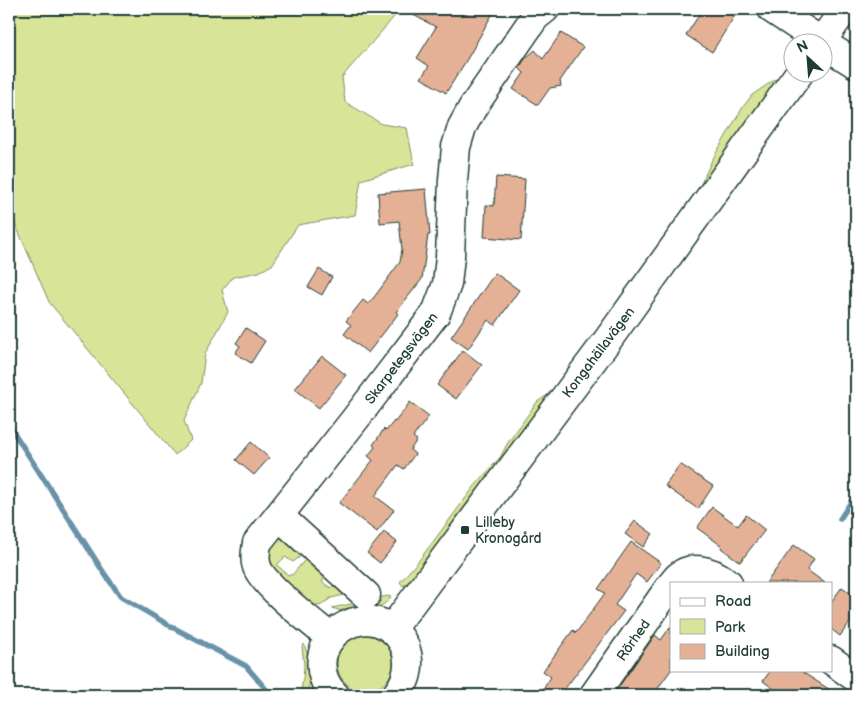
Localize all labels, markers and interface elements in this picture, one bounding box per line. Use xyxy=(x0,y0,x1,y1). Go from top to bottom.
north arrow xyxy=(782,32,832,82)
text: N xyxy=(794,37,811,57)
street label: Kongahällavägen xyxy=(559,303,638,401)
street label: Skarpetegsvägen xyxy=(361,309,441,408)
place label: Lilleby Kronogård xyxy=(475,514,541,547)
marker: Lilleby Kronogård xyxy=(459,524,471,536)
legend xyxy=(670,582,832,672)
text: Road xyxy=(715,592,751,611)
street label: Rörhed xyxy=(613,616,654,664)
text: Park xyxy=(715,618,746,637)
text: Building xyxy=(715,642,770,661)

